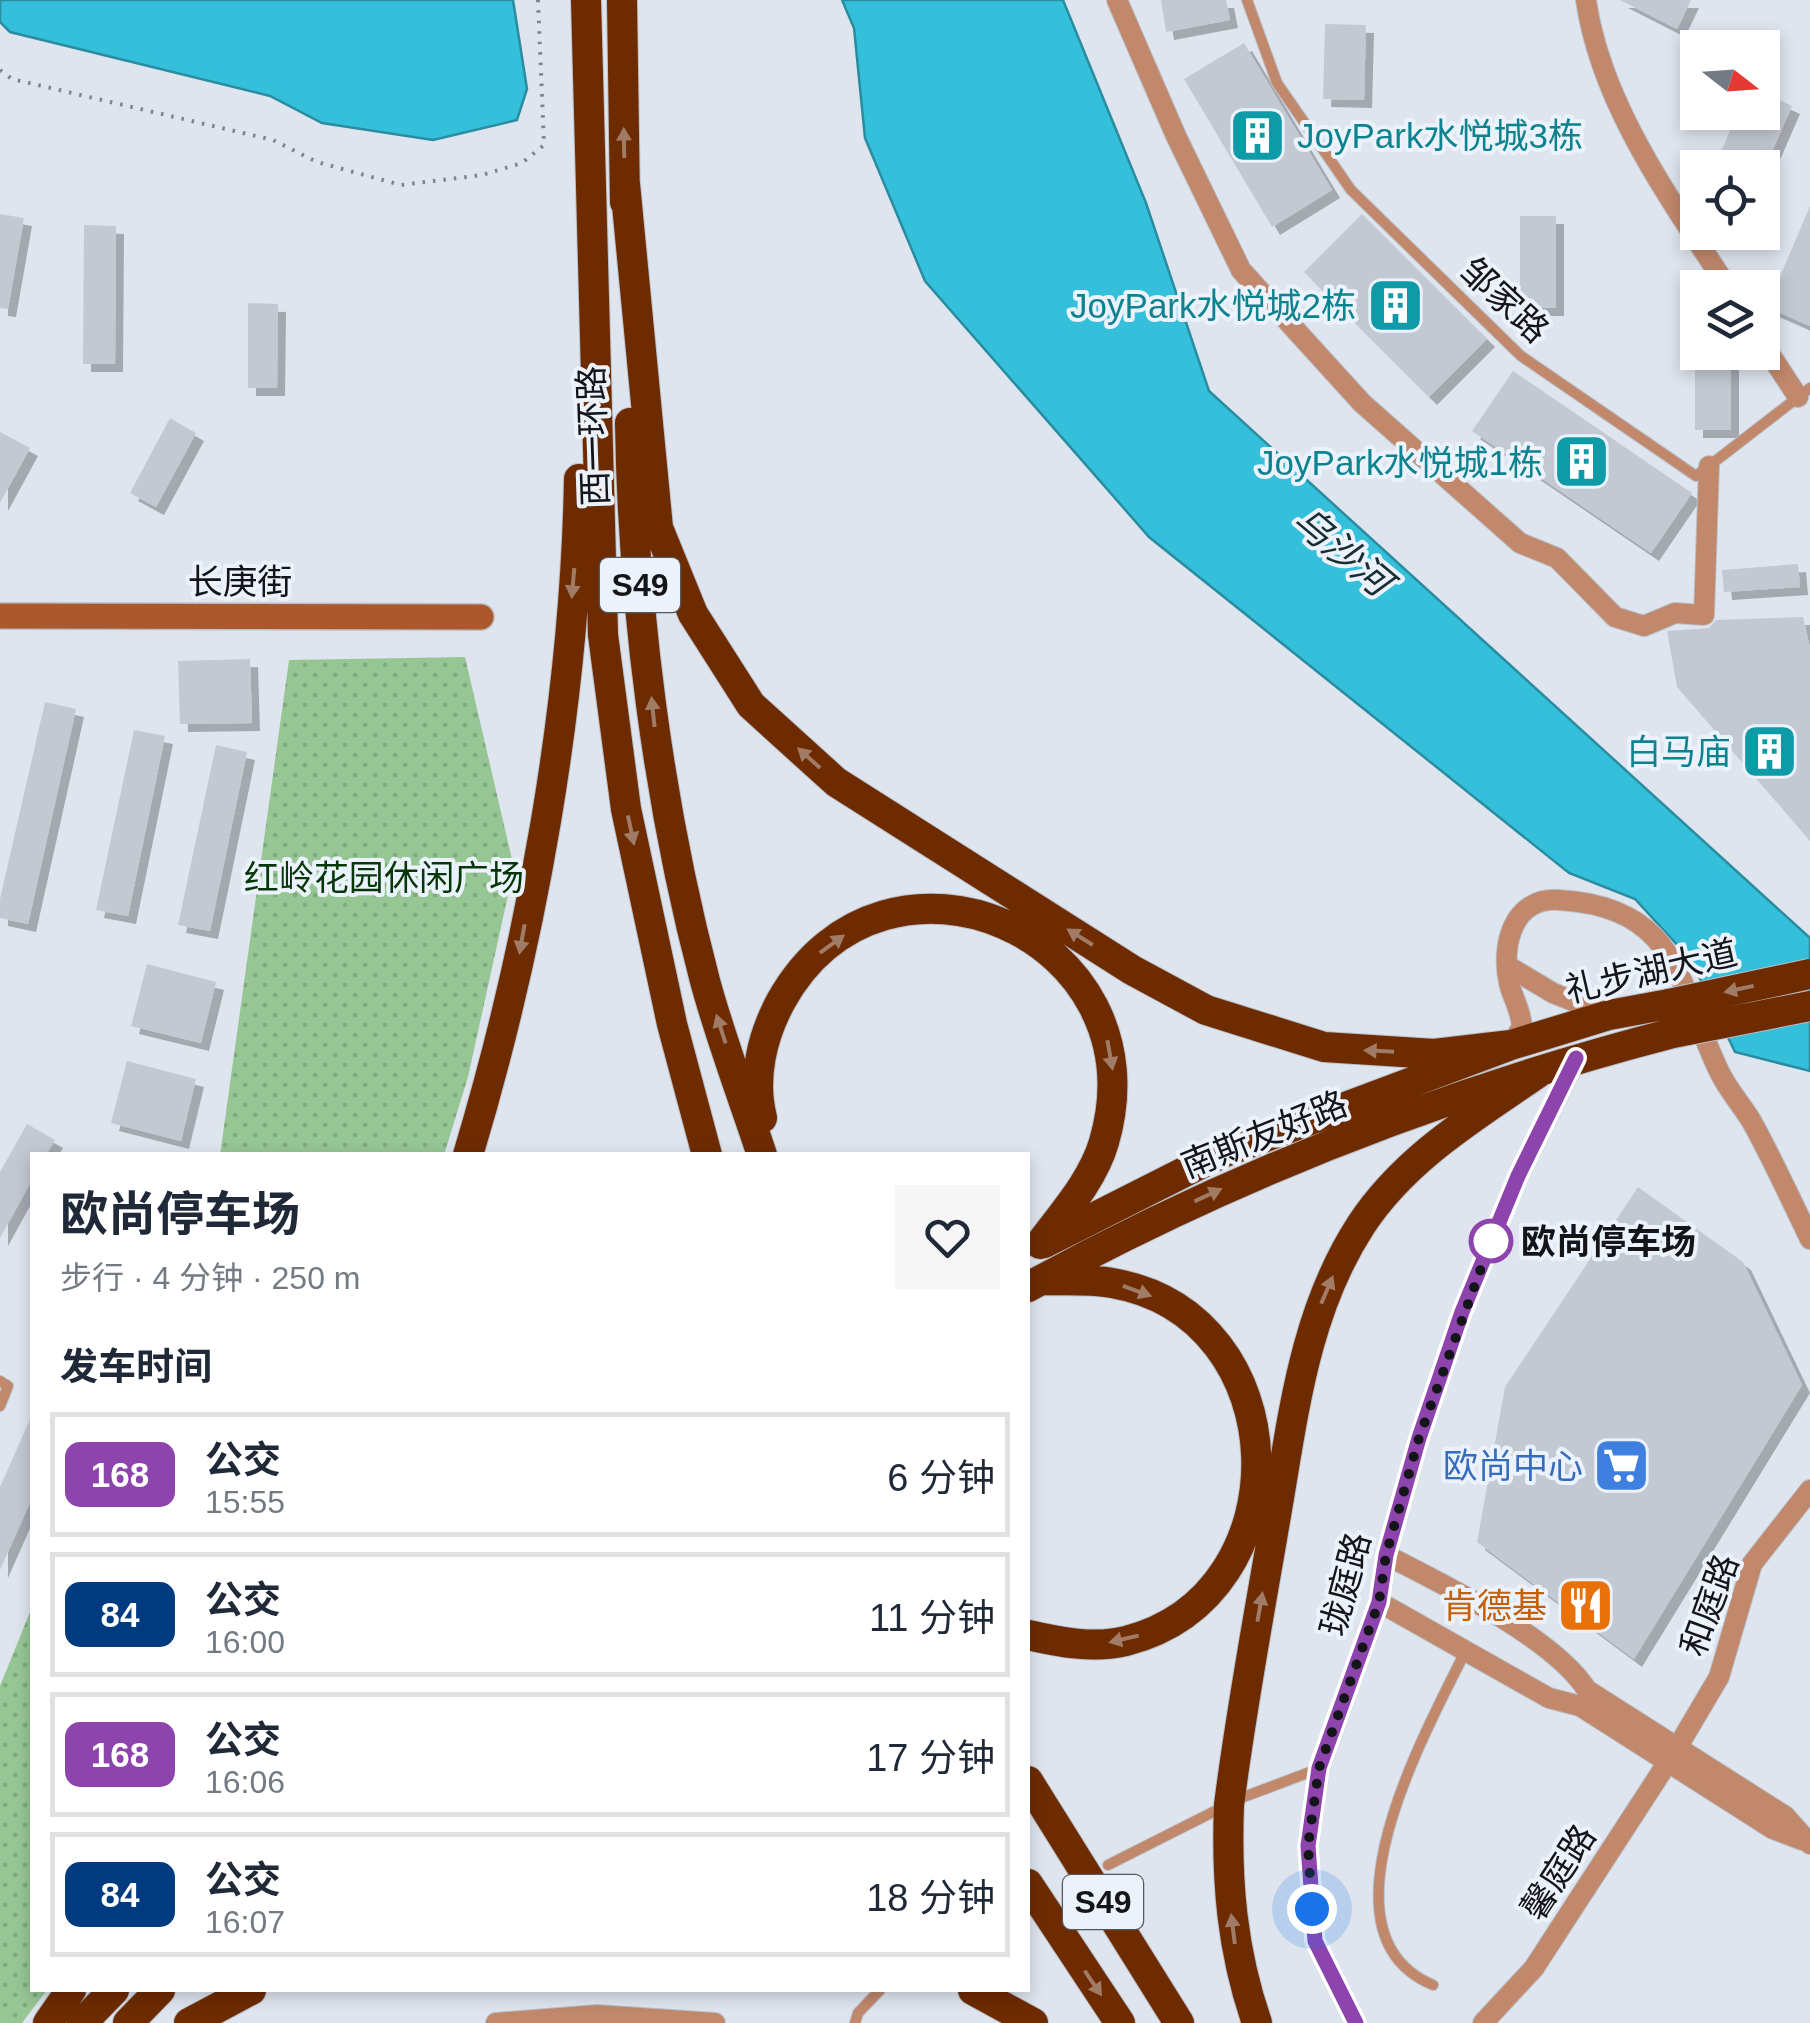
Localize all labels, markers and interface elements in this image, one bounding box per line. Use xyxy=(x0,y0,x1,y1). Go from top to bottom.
north arrow xyxy=(1680,30,1780,130)
map controls xyxy=(1680,30,1780,370)
building icon: JoyPark水悦城3栋 xyxy=(1228,105,1288,165)
place label: JoyPark水悦城3栋 xyxy=(1297,116,1583,155)
one-way arrow xyxy=(616,126,632,158)
button: locate xyxy=(1680,150,1780,250)
street label: 邹家路 xyxy=(1453,250,1557,350)
button: layers xyxy=(1680,270,1780,370)
building icon: JoyPark水悦城2栋 xyxy=(1365,275,1425,335)
place label: JoyPark水悦城2栋 xyxy=(1070,286,1356,325)
street label: 西一环路 xyxy=(571,365,615,507)
building icon: JoyPark水悦城1栋 xyxy=(1552,432,1612,492)
place label: JoyPark水悦城1栋 xyxy=(1257,443,1543,482)
water label: 乌沙河 xyxy=(1285,498,1405,608)
road number: S49 xyxy=(600,558,680,612)
street label: 长庚街 xyxy=(187,562,293,601)
one-way arrow xyxy=(565,567,581,599)
one-way arrow xyxy=(645,695,661,727)
building icon: 白马庙 xyxy=(1740,721,1800,781)
place label: 白马庙 xyxy=(1626,732,1731,771)
one-way arrow xyxy=(797,747,821,770)
one-way arrow xyxy=(623,815,639,846)
park label: 红岭花园休闲广场 xyxy=(244,858,524,897)
one-way arrow xyxy=(514,924,529,955)
one-way arrow xyxy=(1066,928,1094,946)
street label: 礼步湖大道 xyxy=(1561,932,1741,1010)
one-way arrow xyxy=(819,935,846,954)
one-way arrow xyxy=(1723,982,1754,998)
one-way arrow xyxy=(713,1013,728,1044)
one-way arrow xyxy=(1103,1040,1118,1072)
one-way arrow xyxy=(1362,1043,1394,1059)
street label: 南斯友好路 xyxy=(1176,1083,1352,1185)
button: heart xyxy=(895,1185,1000,1290)
one-way arrow xyxy=(1194,1186,1223,1203)
text: 欧尚停车场 xyxy=(60,1188,300,1241)
marker: 欧尚停车场 xyxy=(1470,1220,1512,1262)
place label: 欧尚停车场 xyxy=(1521,1222,1696,1261)
text: 步行 · 4 分钟 · 250 m xyxy=(60,1260,361,1296)
one-way arrow xyxy=(1319,1275,1335,1304)
one-way arrow xyxy=(1122,1284,1152,1299)
text: 发车时间 xyxy=(60,1346,212,1388)
supermarket icon: 欧尚中心 xyxy=(1592,1435,1652,1495)
text: 公交 xyxy=(205,1439,281,1481)
place label: 欧尚中心 xyxy=(1443,1446,1583,1485)
text: 168 xyxy=(91,1455,149,1494)
text: 6 分钟 xyxy=(887,1457,995,1499)
text: 15:55 xyxy=(205,1484,285,1520)
street label: 珑庭路 xyxy=(1313,1528,1377,1640)
street label: 和庭路 xyxy=(1673,1549,1745,1661)
restaurant icon: 肯德基 xyxy=(1556,1575,1616,1635)
text: 公交 xyxy=(205,1579,281,1621)
place label: 肯德基 xyxy=(1442,1586,1547,1625)
one-way arrow xyxy=(1253,1591,1268,1622)
text: 84 xyxy=(101,1595,139,1634)
text: 11 分钟 xyxy=(869,1597,995,1639)
text: 16:00 xyxy=(205,1624,285,1660)
one-way arrow xyxy=(1108,1632,1139,1647)
text: 公交 xyxy=(205,1719,281,1761)
text: 168 xyxy=(91,1735,149,1774)
text: 17 分钟 xyxy=(866,1737,995,1779)
text: 16:06 xyxy=(205,1764,285,1800)
street label: 馨庭路 xyxy=(1513,1817,1603,1927)
text: 公交 xyxy=(205,1859,281,1901)
text: 84 xyxy=(101,1875,139,1914)
road number: S49 xyxy=(1063,1875,1143,1929)
text: 18 分钟 xyxy=(866,1877,995,1919)
your location xyxy=(1287,1884,1337,1934)
text: 16:07 xyxy=(205,1904,285,1940)
one-way arrow xyxy=(1225,1913,1241,1944)
one-way arrow xyxy=(1084,1969,1102,1996)

